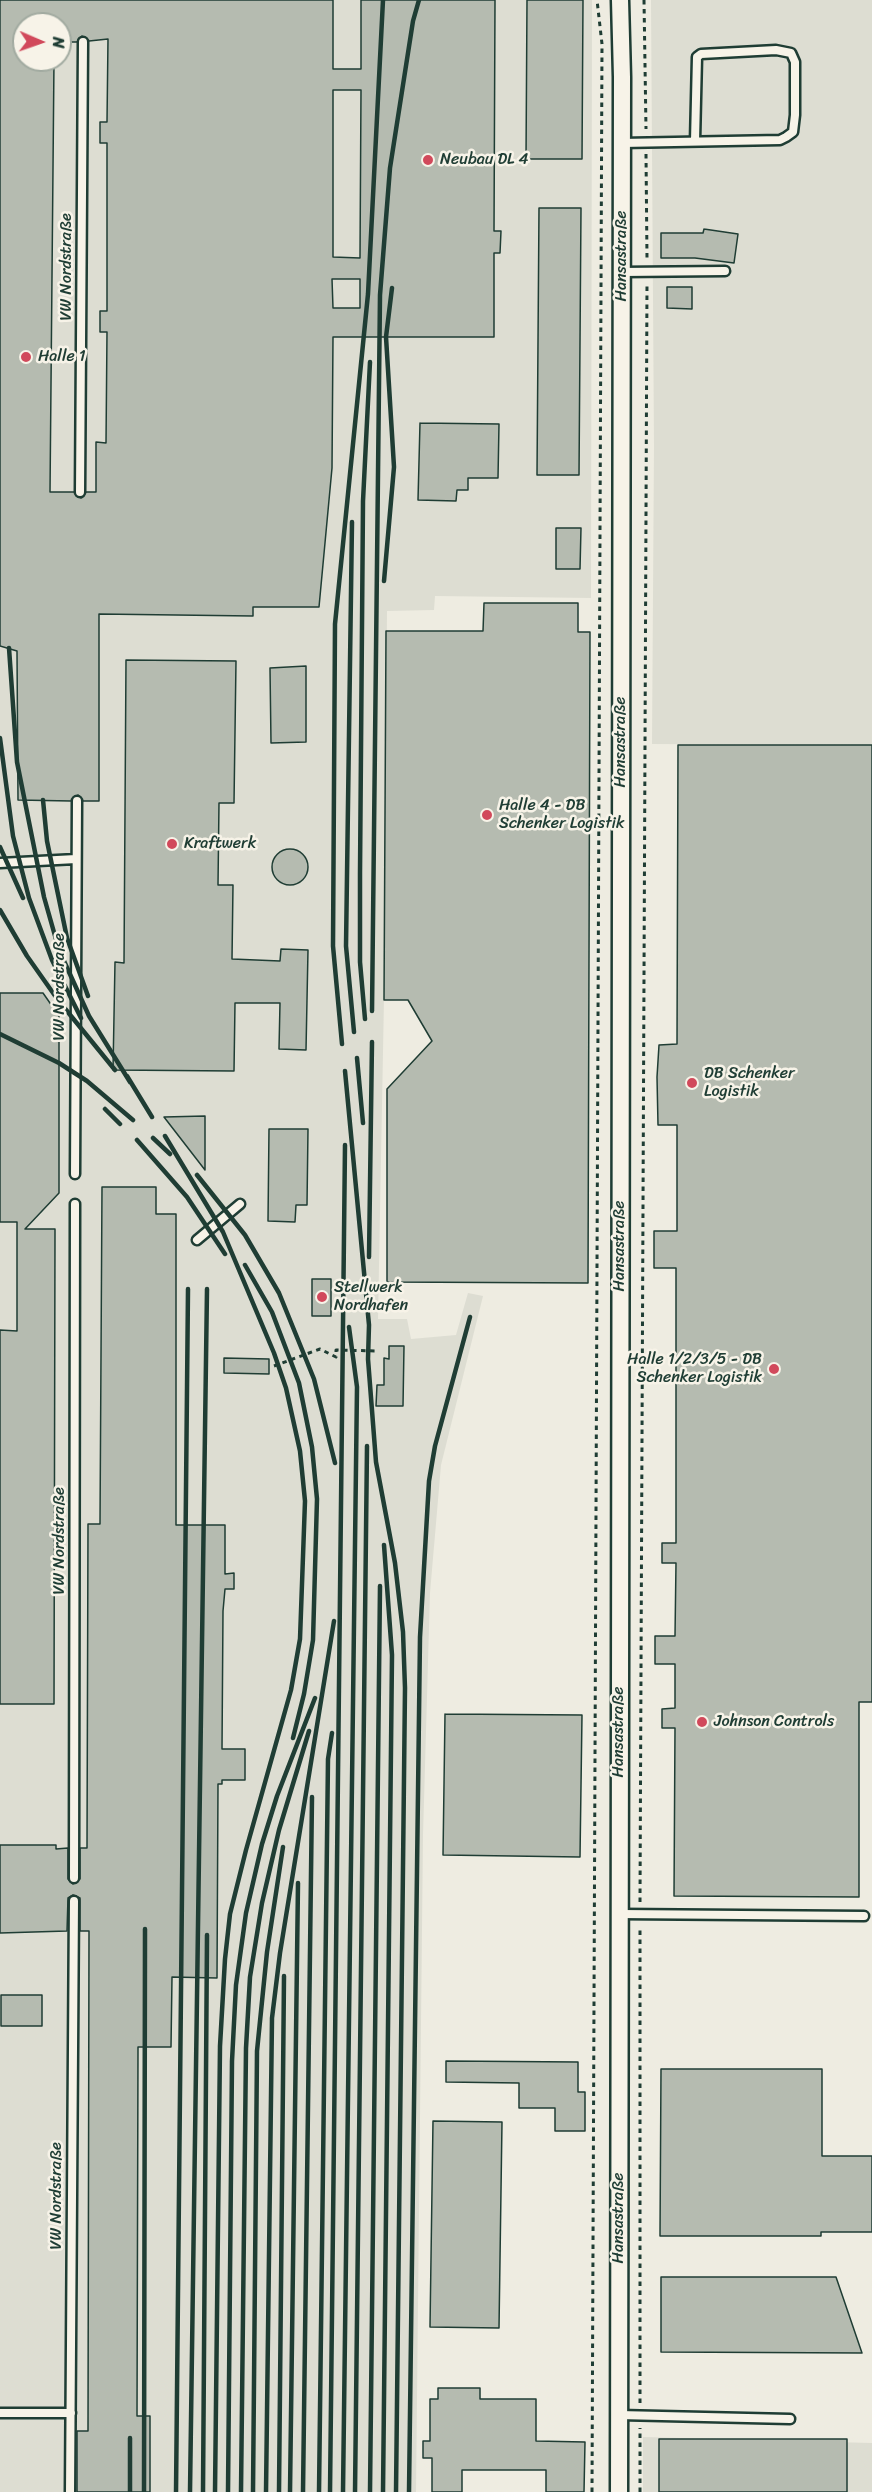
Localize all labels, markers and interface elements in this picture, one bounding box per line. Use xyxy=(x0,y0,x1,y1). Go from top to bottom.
north arrow xyxy=(12,12,72,72)
text: N xyxy=(44,37,73,49)
place label: Neubau DL 4 xyxy=(440,150,529,170)
marker: Neubau DL 4 xyxy=(421,153,435,167)
street label: Hansastraße xyxy=(612,211,632,301)
street label: VW Nordstraße xyxy=(57,213,77,321)
place label: Halle 1 xyxy=(38,347,86,367)
marker: Halle 1 xyxy=(19,350,33,364)
street label: Hansastraße xyxy=(611,697,631,787)
place label: Halle 4 - DB Schenker Logistik xyxy=(499,796,625,834)
marker: Halle 4 - DB Schenker Logistik xyxy=(480,808,494,822)
place label: Kraftwerk xyxy=(184,834,256,854)
marker: Kraftwerk xyxy=(165,837,179,851)
street label: VW Nordstraße xyxy=(50,933,70,1041)
place label: DB Schenker Logistik xyxy=(704,1064,795,1102)
marker: DB Schenker Logistik xyxy=(685,1076,699,1090)
street label: Hansastraße xyxy=(610,1201,630,1291)
place label: Stellwerk Nordhafen xyxy=(334,1278,408,1316)
marker: Stellwerk Nordhafen xyxy=(315,1290,329,1304)
place label: Halle 1/2/3/5 - DB Schenker Logistik xyxy=(627,1350,762,1388)
marker: Halle 1/2/3/5 - DB Schenker Logistik xyxy=(767,1362,781,1376)
street label: VW Nordstraße xyxy=(50,1487,70,1595)
street label: Hansastraße xyxy=(609,1687,629,1777)
place label: Johnson Controls xyxy=(714,1712,834,1732)
marker: Johnson Controls xyxy=(695,1715,709,1729)
street label: VW Nordstraße xyxy=(47,2142,67,2250)
street label: Hansastraße xyxy=(609,2173,629,2263)

